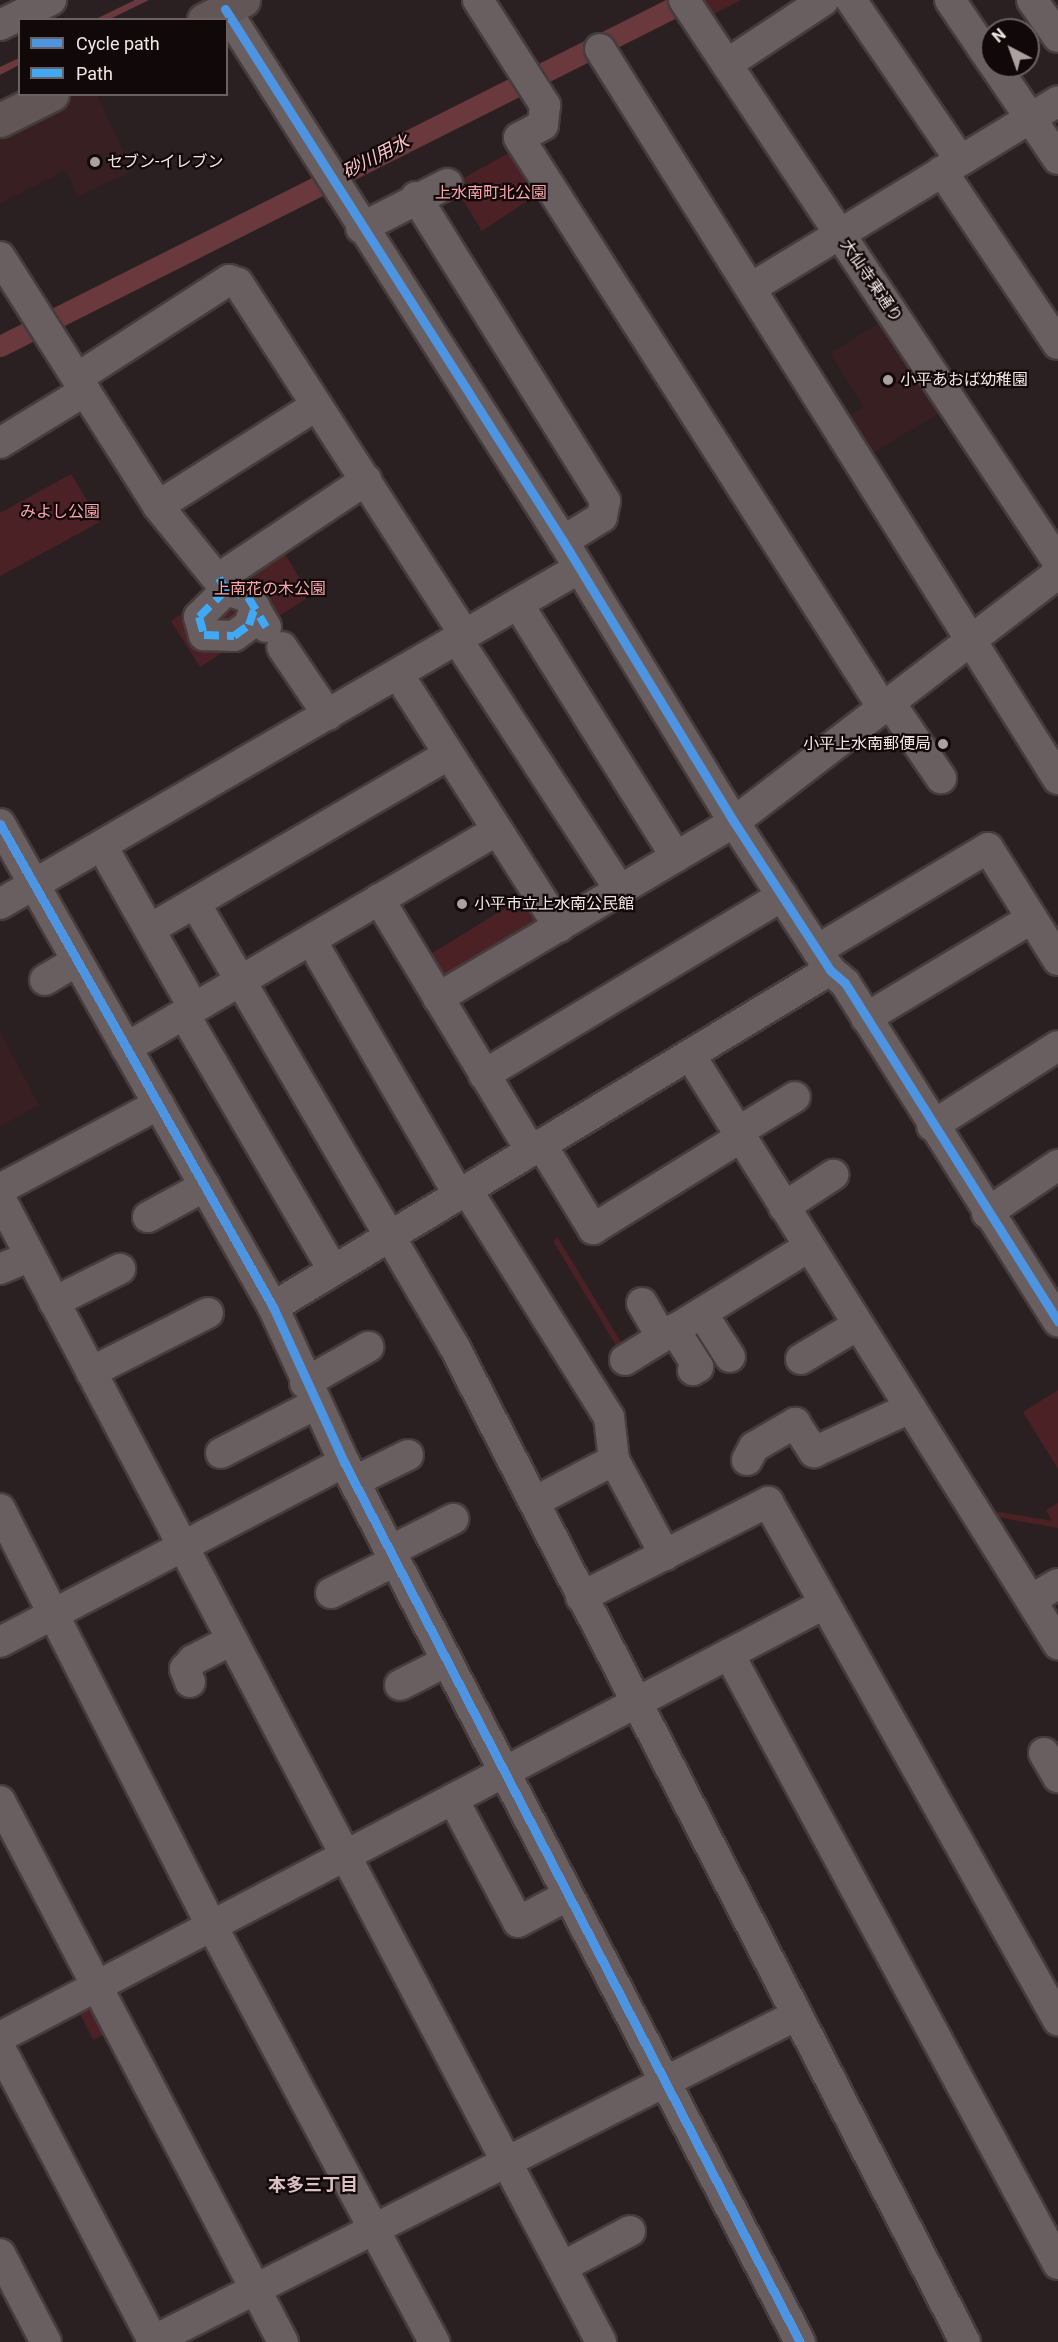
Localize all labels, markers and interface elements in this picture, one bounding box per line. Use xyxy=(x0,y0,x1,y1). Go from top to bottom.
legend xyxy=(18,18,228,96)
north arrow xyxy=(980,18,1040,78)
text: N xyxy=(989,25,1010,46)
text: Cycle path xyxy=(76,33,160,54)
text: Path xyxy=(76,63,113,84)
water label: 砂川用水 xyxy=(339,131,413,183)
place label: セブン-イレブン xyxy=(107,152,223,172)
marker: セブン-イレブン xyxy=(88,155,102,169)
park label: 上水南町北公園 xyxy=(435,183,547,203)
street label: 大仙寺東通り xyxy=(836,236,906,326)
place label: 小平あおば幼稚園 xyxy=(900,370,1028,390)
marker: 小平あおば幼稚園 xyxy=(881,373,895,387)
park label: みよし公園 xyxy=(20,502,100,522)
park label: 上南花の木公園 xyxy=(214,579,326,599)
place label: 小平上水南郵便局 xyxy=(803,734,931,754)
marker: 小平上水南郵便局 xyxy=(936,737,950,751)
place label: 小平市立上水南公民館 xyxy=(474,894,634,914)
marker: 小平市立上水南公民館 xyxy=(455,897,469,911)
district label: 本多三丁目 xyxy=(268,2174,358,2196)

